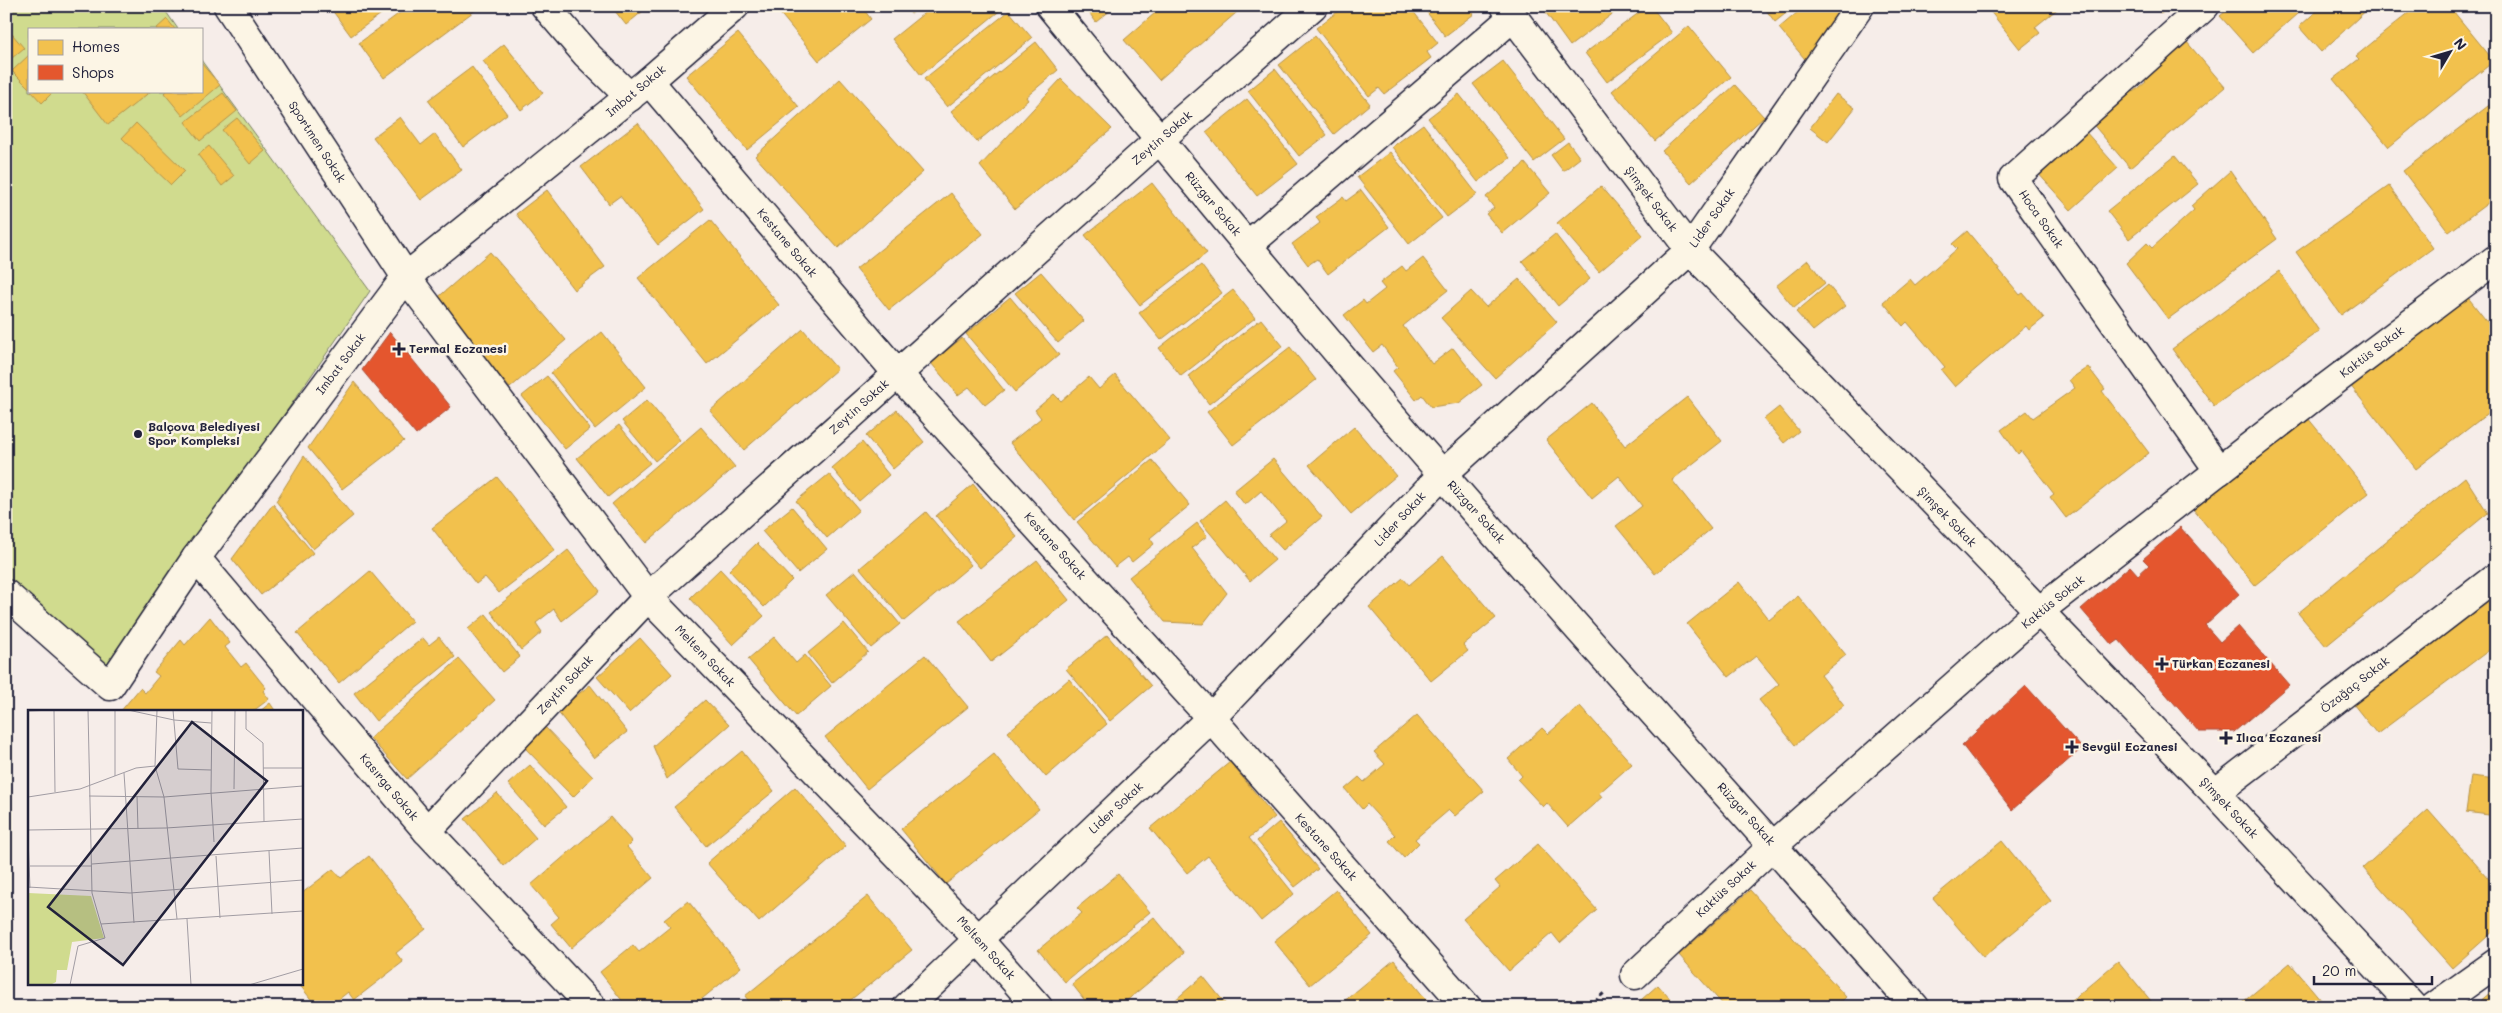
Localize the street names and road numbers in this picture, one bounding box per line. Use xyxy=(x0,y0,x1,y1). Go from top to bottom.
street label: Imbat Sokak xyxy=(602,61,669,120)
street label: Sportmen Sokak xyxy=(285,98,350,185)
street label: Zeytin Sokak xyxy=(1128,107,1195,168)
street label: Şimşek Sokak xyxy=(1622,163,1682,234)
street label: Rüzgar Sokak xyxy=(1182,168,1245,239)
street label: Lider Sokak xyxy=(1685,185,1738,250)
street label: Hoca Sokak xyxy=(2016,186,2068,251)
street label: Kestane Sokak xyxy=(754,205,821,280)
street label: Kaktüs Sokak xyxy=(2336,322,2407,381)
street label: Imbat Sokak xyxy=(312,329,369,397)
street label: Zeytin Sokak xyxy=(825,375,892,437)
street label: Rüzgar Sokak xyxy=(1444,477,1509,546)
street label: Şimşek Sokak xyxy=(1915,483,1980,550)
street label: Lider Sokak xyxy=(1370,488,1429,549)
street label: Kestane Sokak xyxy=(1021,508,1090,582)
street label: Kaktüs Sokak xyxy=(2018,571,2087,632)
street label: Meltem Sokak xyxy=(672,621,739,690)
street label: Zeytin Sokak xyxy=(533,651,596,717)
street label: Özağaç Sokak xyxy=(2317,652,2392,716)
street label: Kasırga Sokak xyxy=(357,750,422,823)
street label: Şimşek Sokak xyxy=(2197,773,2262,841)
street label: Lider Sokak xyxy=(1085,778,1146,837)
street label: Rüzgar Sokak xyxy=(1714,779,1779,848)
street label: Kestane Sokak xyxy=(1292,809,1361,883)
street label: Kaktüs Sokak xyxy=(1692,856,1759,920)
street label: Meltem Sokak xyxy=(954,912,1020,982)

